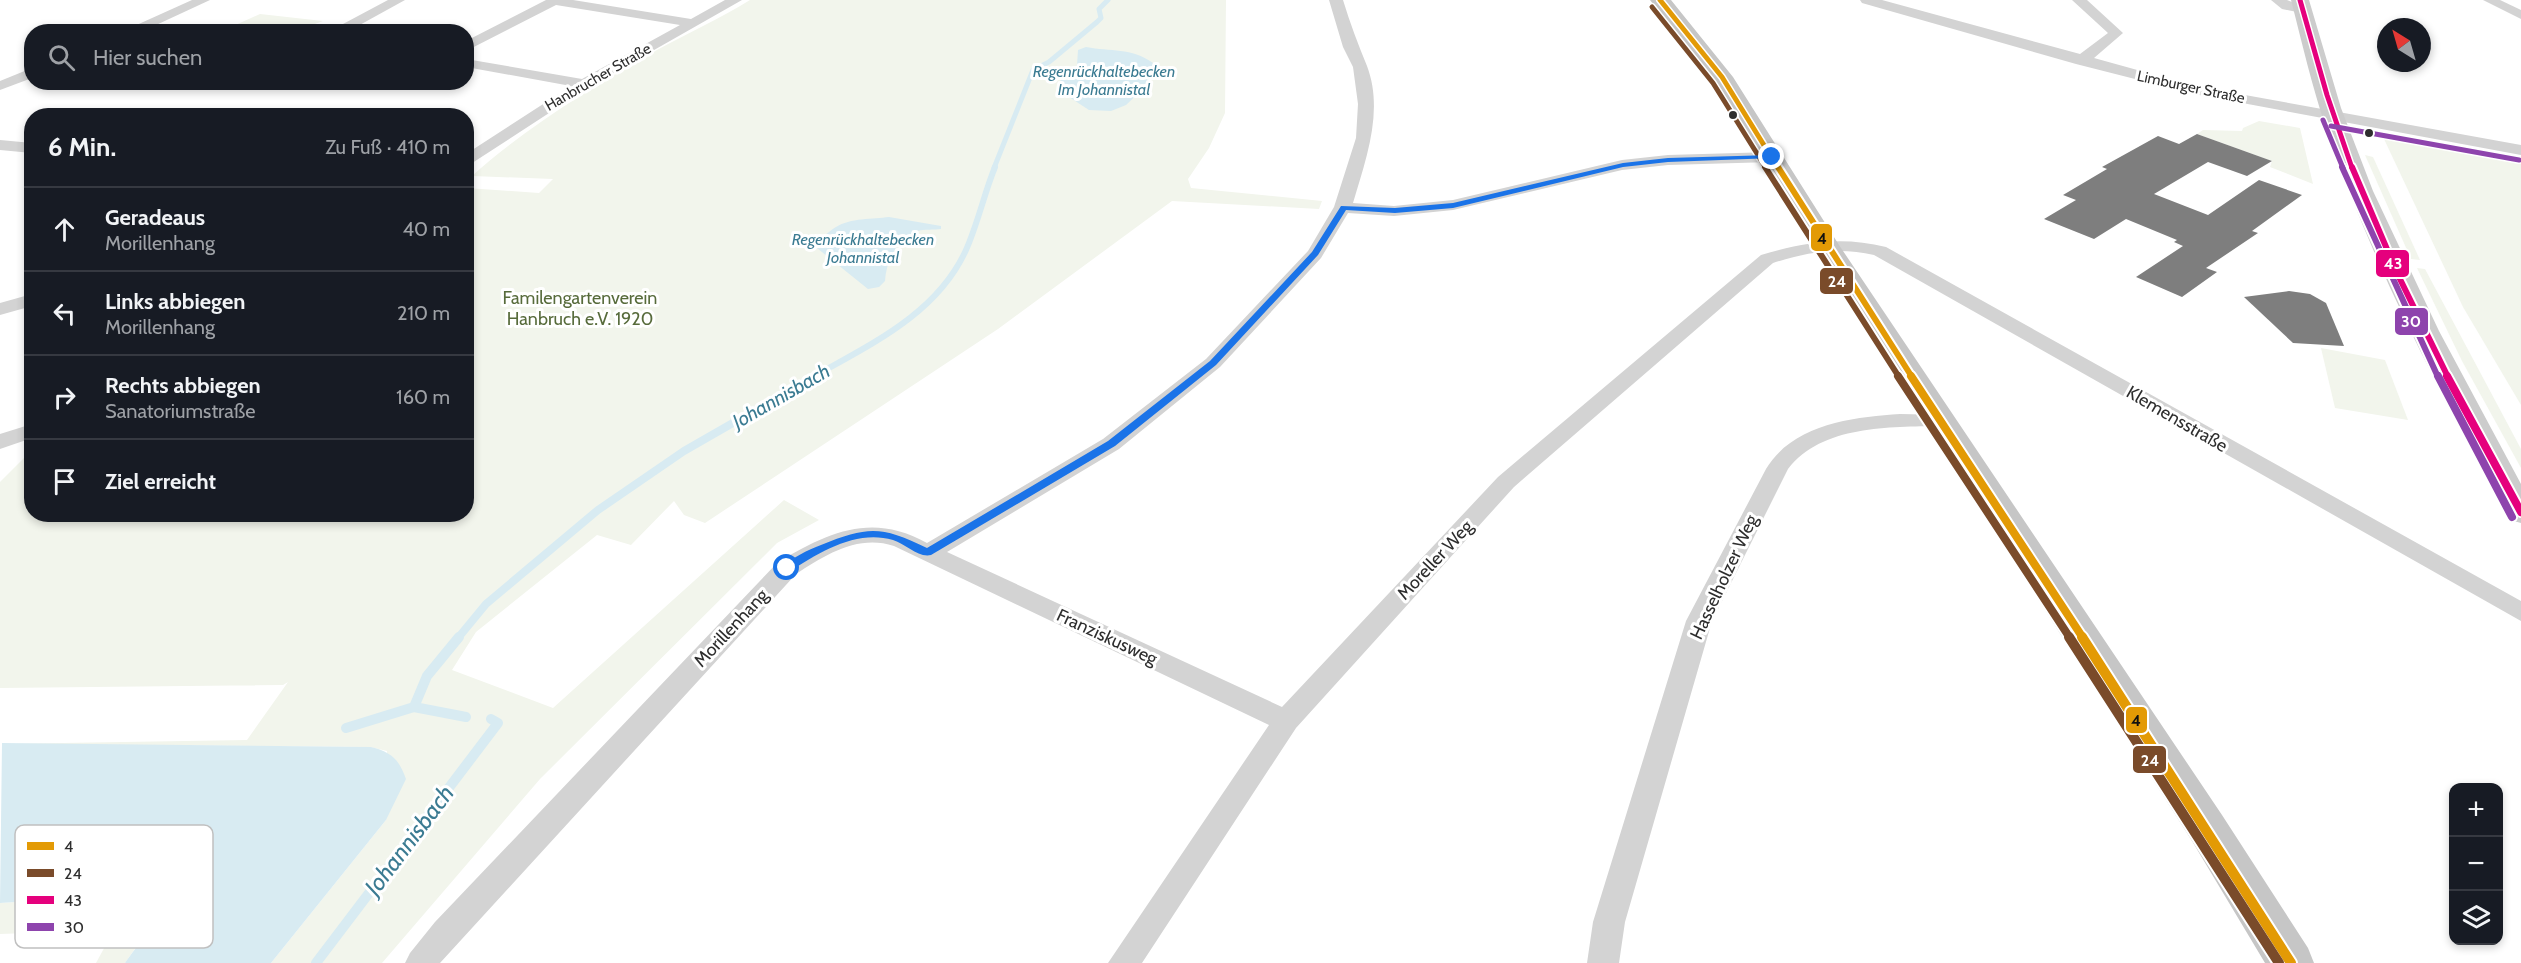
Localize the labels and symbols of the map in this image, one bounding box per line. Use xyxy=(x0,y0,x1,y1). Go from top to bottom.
north arrow xyxy=(2377,18,2431,72)
street label: Hanbrucher Straße xyxy=(542,39,654,115)
water label: Regenrückhaltebecken Im Johannistal xyxy=(1033,62,1175,99)
street label: Limburger Straße xyxy=(2136,67,2247,107)
unlabelled marker xyxy=(1727,109,1739,121)
unlabelled marker xyxy=(2363,127,2375,139)
route end xyxy=(1758,143,1784,169)
line badge: 4 xyxy=(1810,223,1833,252)
text: 4 xyxy=(1817,229,1827,248)
water label: Regenrückhaltebecken Johannistal xyxy=(792,230,934,267)
line badge: 43 xyxy=(2375,249,2410,278)
text: 43 xyxy=(2384,254,2402,273)
line badge: 24 xyxy=(1819,267,1854,295)
text: 24 xyxy=(1828,272,1846,291)
park label: Familengartenverein Hanbruch e.V. 1920 xyxy=(503,287,657,330)
line badge: 30 xyxy=(2394,307,2429,336)
text: 30 xyxy=(2401,312,2421,331)
water label: Johannisbach xyxy=(726,358,834,435)
street label: Klemensstraße xyxy=(2122,381,2232,457)
street label: Hasselholzer Weg xyxy=(1685,510,1763,643)
street label: Moreller Weg xyxy=(1393,515,1478,604)
route start xyxy=(773,554,799,580)
street label: Morillenhang xyxy=(689,584,773,672)
street label: Franziskusweg xyxy=(1053,604,1162,670)
line badge: 4 xyxy=(2125,706,2148,734)
text: 4 xyxy=(2131,711,2141,730)
line badge: 24 xyxy=(2132,745,2167,774)
text: 24 xyxy=(2141,751,2159,770)
water label: Johannisbach xyxy=(357,779,460,902)
legend xyxy=(15,825,213,948)
text: 4 xyxy=(64,837,73,856)
text: 24 xyxy=(64,864,82,883)
text: 43 xyxy=(64,891,82,910)
text: 30 xyxy=(64,918,84,937)

